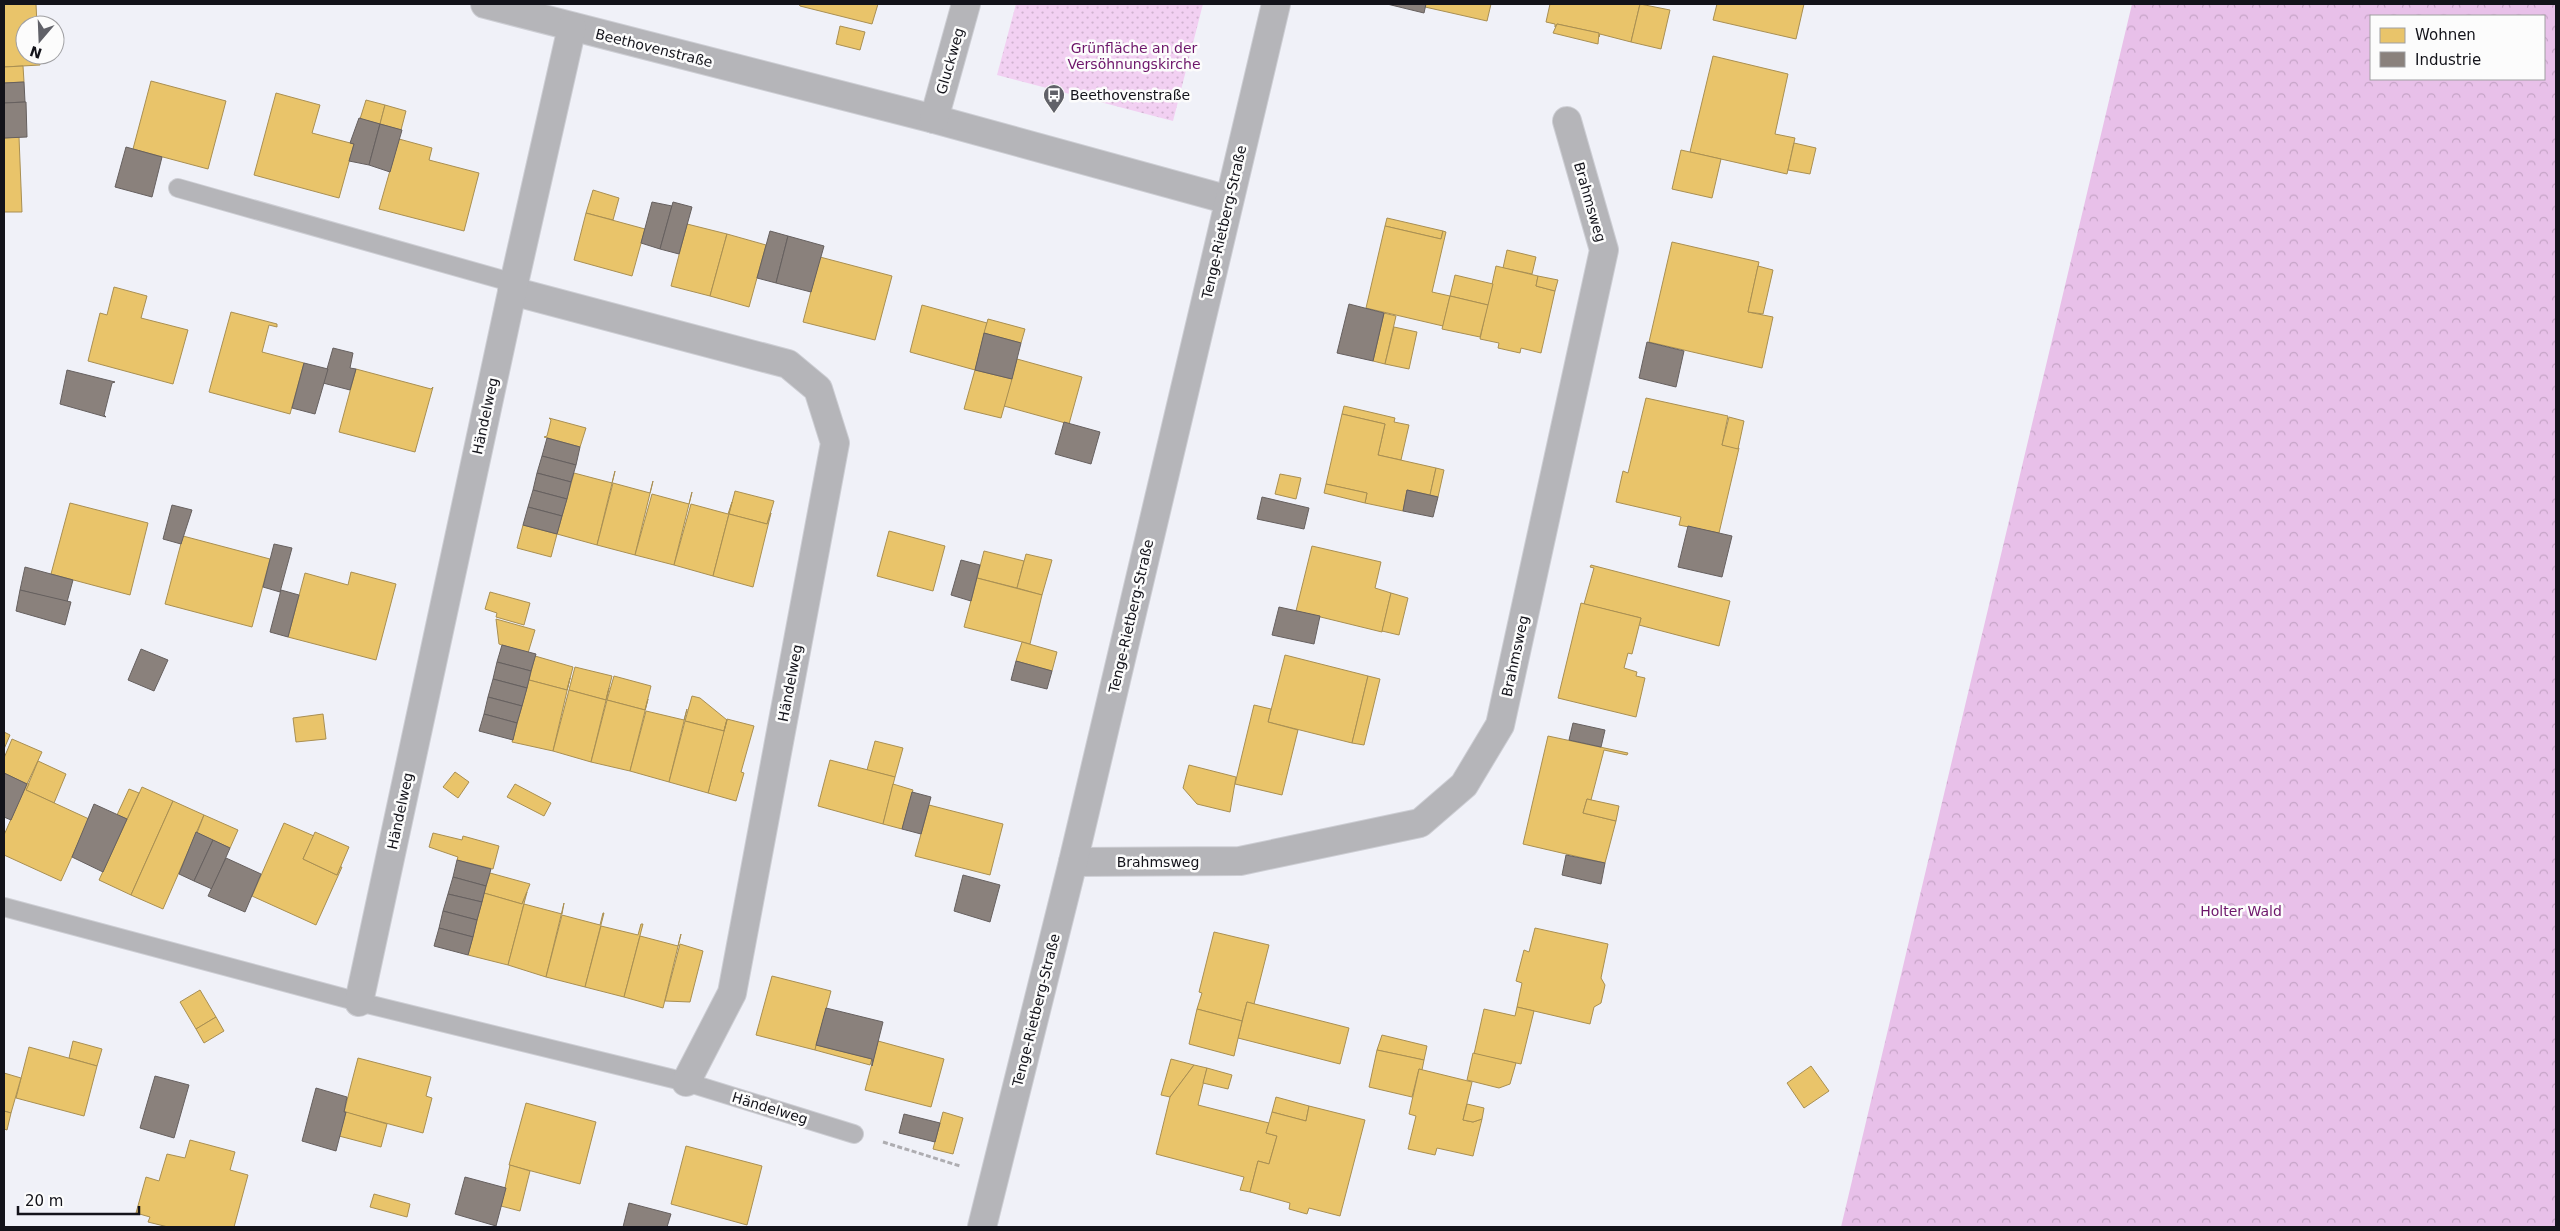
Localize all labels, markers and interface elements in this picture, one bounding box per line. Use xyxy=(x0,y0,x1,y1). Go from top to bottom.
north arrow xyxy=(15,15,65,65)
legend xyxy=(2370,15,2545,80)
street label: Beethovenstraße xyxy=(594,26,714,70)
street label: Gluckweg xyxy=(933,26,967,96)
text: Wohnen xyxy=(2415,26,2476,44)
park label: Grünfläche an der Versöhnungskirche xyxy=(1067,40,1201,72)
text: N xyxy=(28,43,44,62)
text: Industrie xyxy=(2415,51,2481,69)
bus stop icon: Beethovenstraße xyxy=(1042,83,1066,114)
place label: Beethovenstraße xyxy=(1070,87,1190,103)
street label: Tenge-Rietberg-Straße xyxy=(1198,144,1249,301)
street label: Brahmsweg xyxy=(1571,160,1609,244)
street label: Händelweg xyxy=(469,376,501,456)
street label: Tenge-Rietberg-Straße xyxy=(1105,538,1156,695)
street label: Brahmsweg xyxy=(1499,614,1531,698)
street label: Händelweg xyxy=(775,643,805,723)
street label: Händelweg xyxy=(384,771,416,851)
street label: Brahmsweg xyxy=(1117,854,1199,870)
park label: Holter Wald xyxy=(2200,903,2282,919)
street label: Tenge-Rietberg-Straße xyxy=(1009,932,1063,1089)
street label: Händelweg xyxy=(730,1089,810,1127)
scale bar xyxy=(18,1184,139,1216)
text: 20 m xyxy=(25,1192,63,1210)

